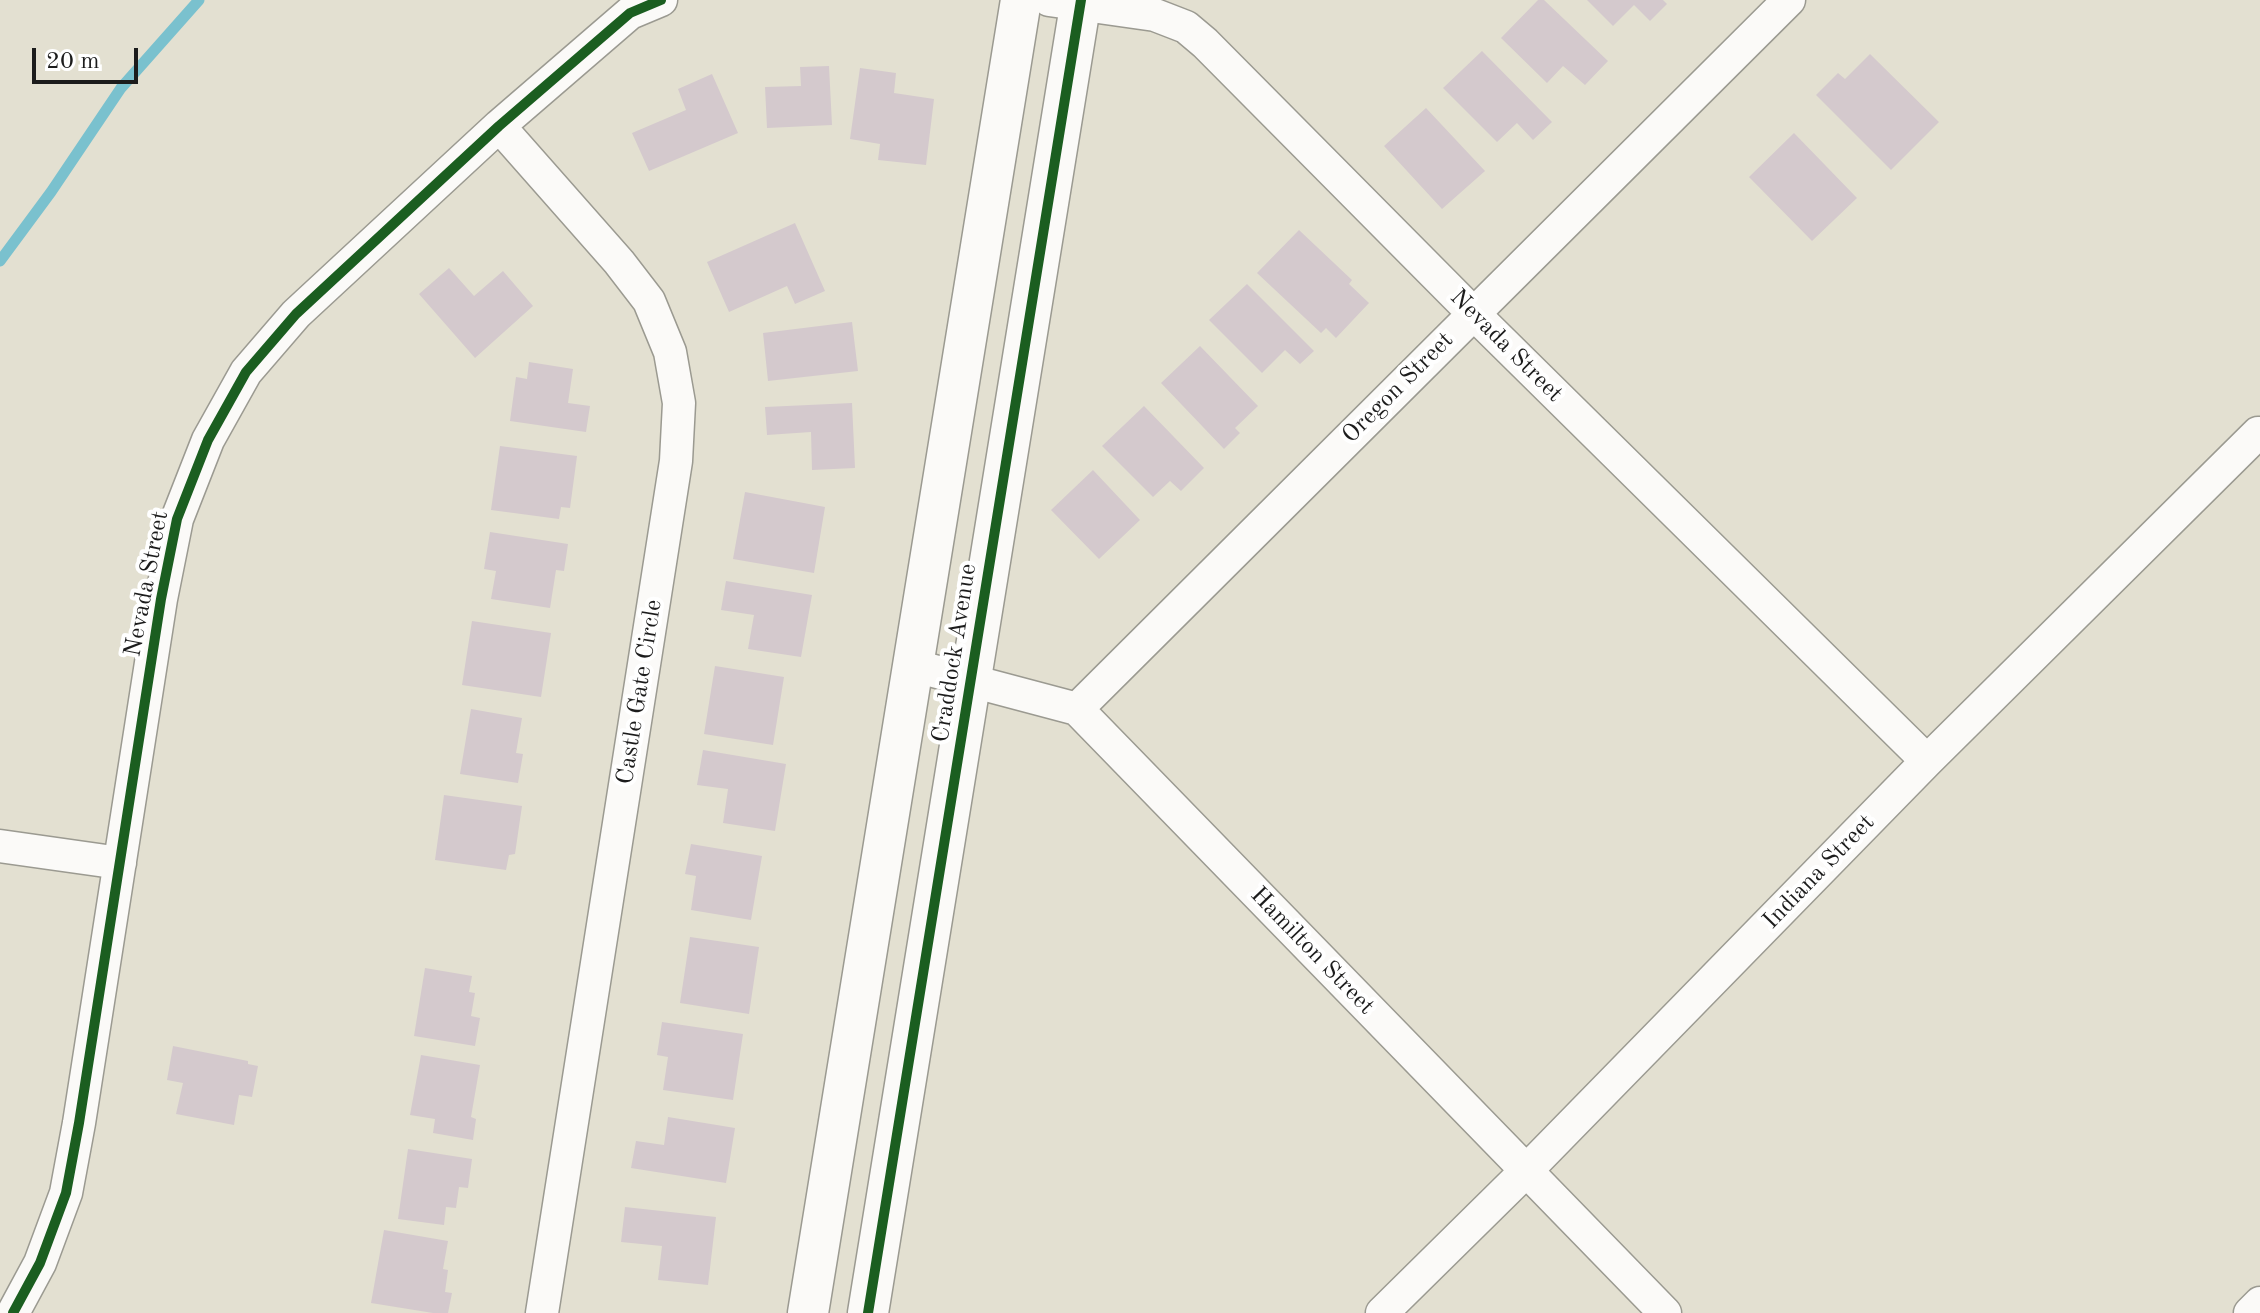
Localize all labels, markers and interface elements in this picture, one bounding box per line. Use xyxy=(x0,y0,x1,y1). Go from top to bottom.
scale bar xyxy=(36,32,142,82)
text: 20 m xyxy=(46,50,100,74)
street label: Nevada Street xyxy=(1443,283,1569,409)
street label: Oregon Street xyxy=(1336,326,1460,450)
street label: Nevada Street xyxy=(119,509,175,659)
street label: Craddock Avenue xyxy=(927,562,983,744)
street label: Castle Gate Circle xyxy=(611,598,669,786)
street label: Indiana Street xyxy=(1757,809,1881,935)
street label: Hamilton Street xyxy=(1244,881,1380,1021)

